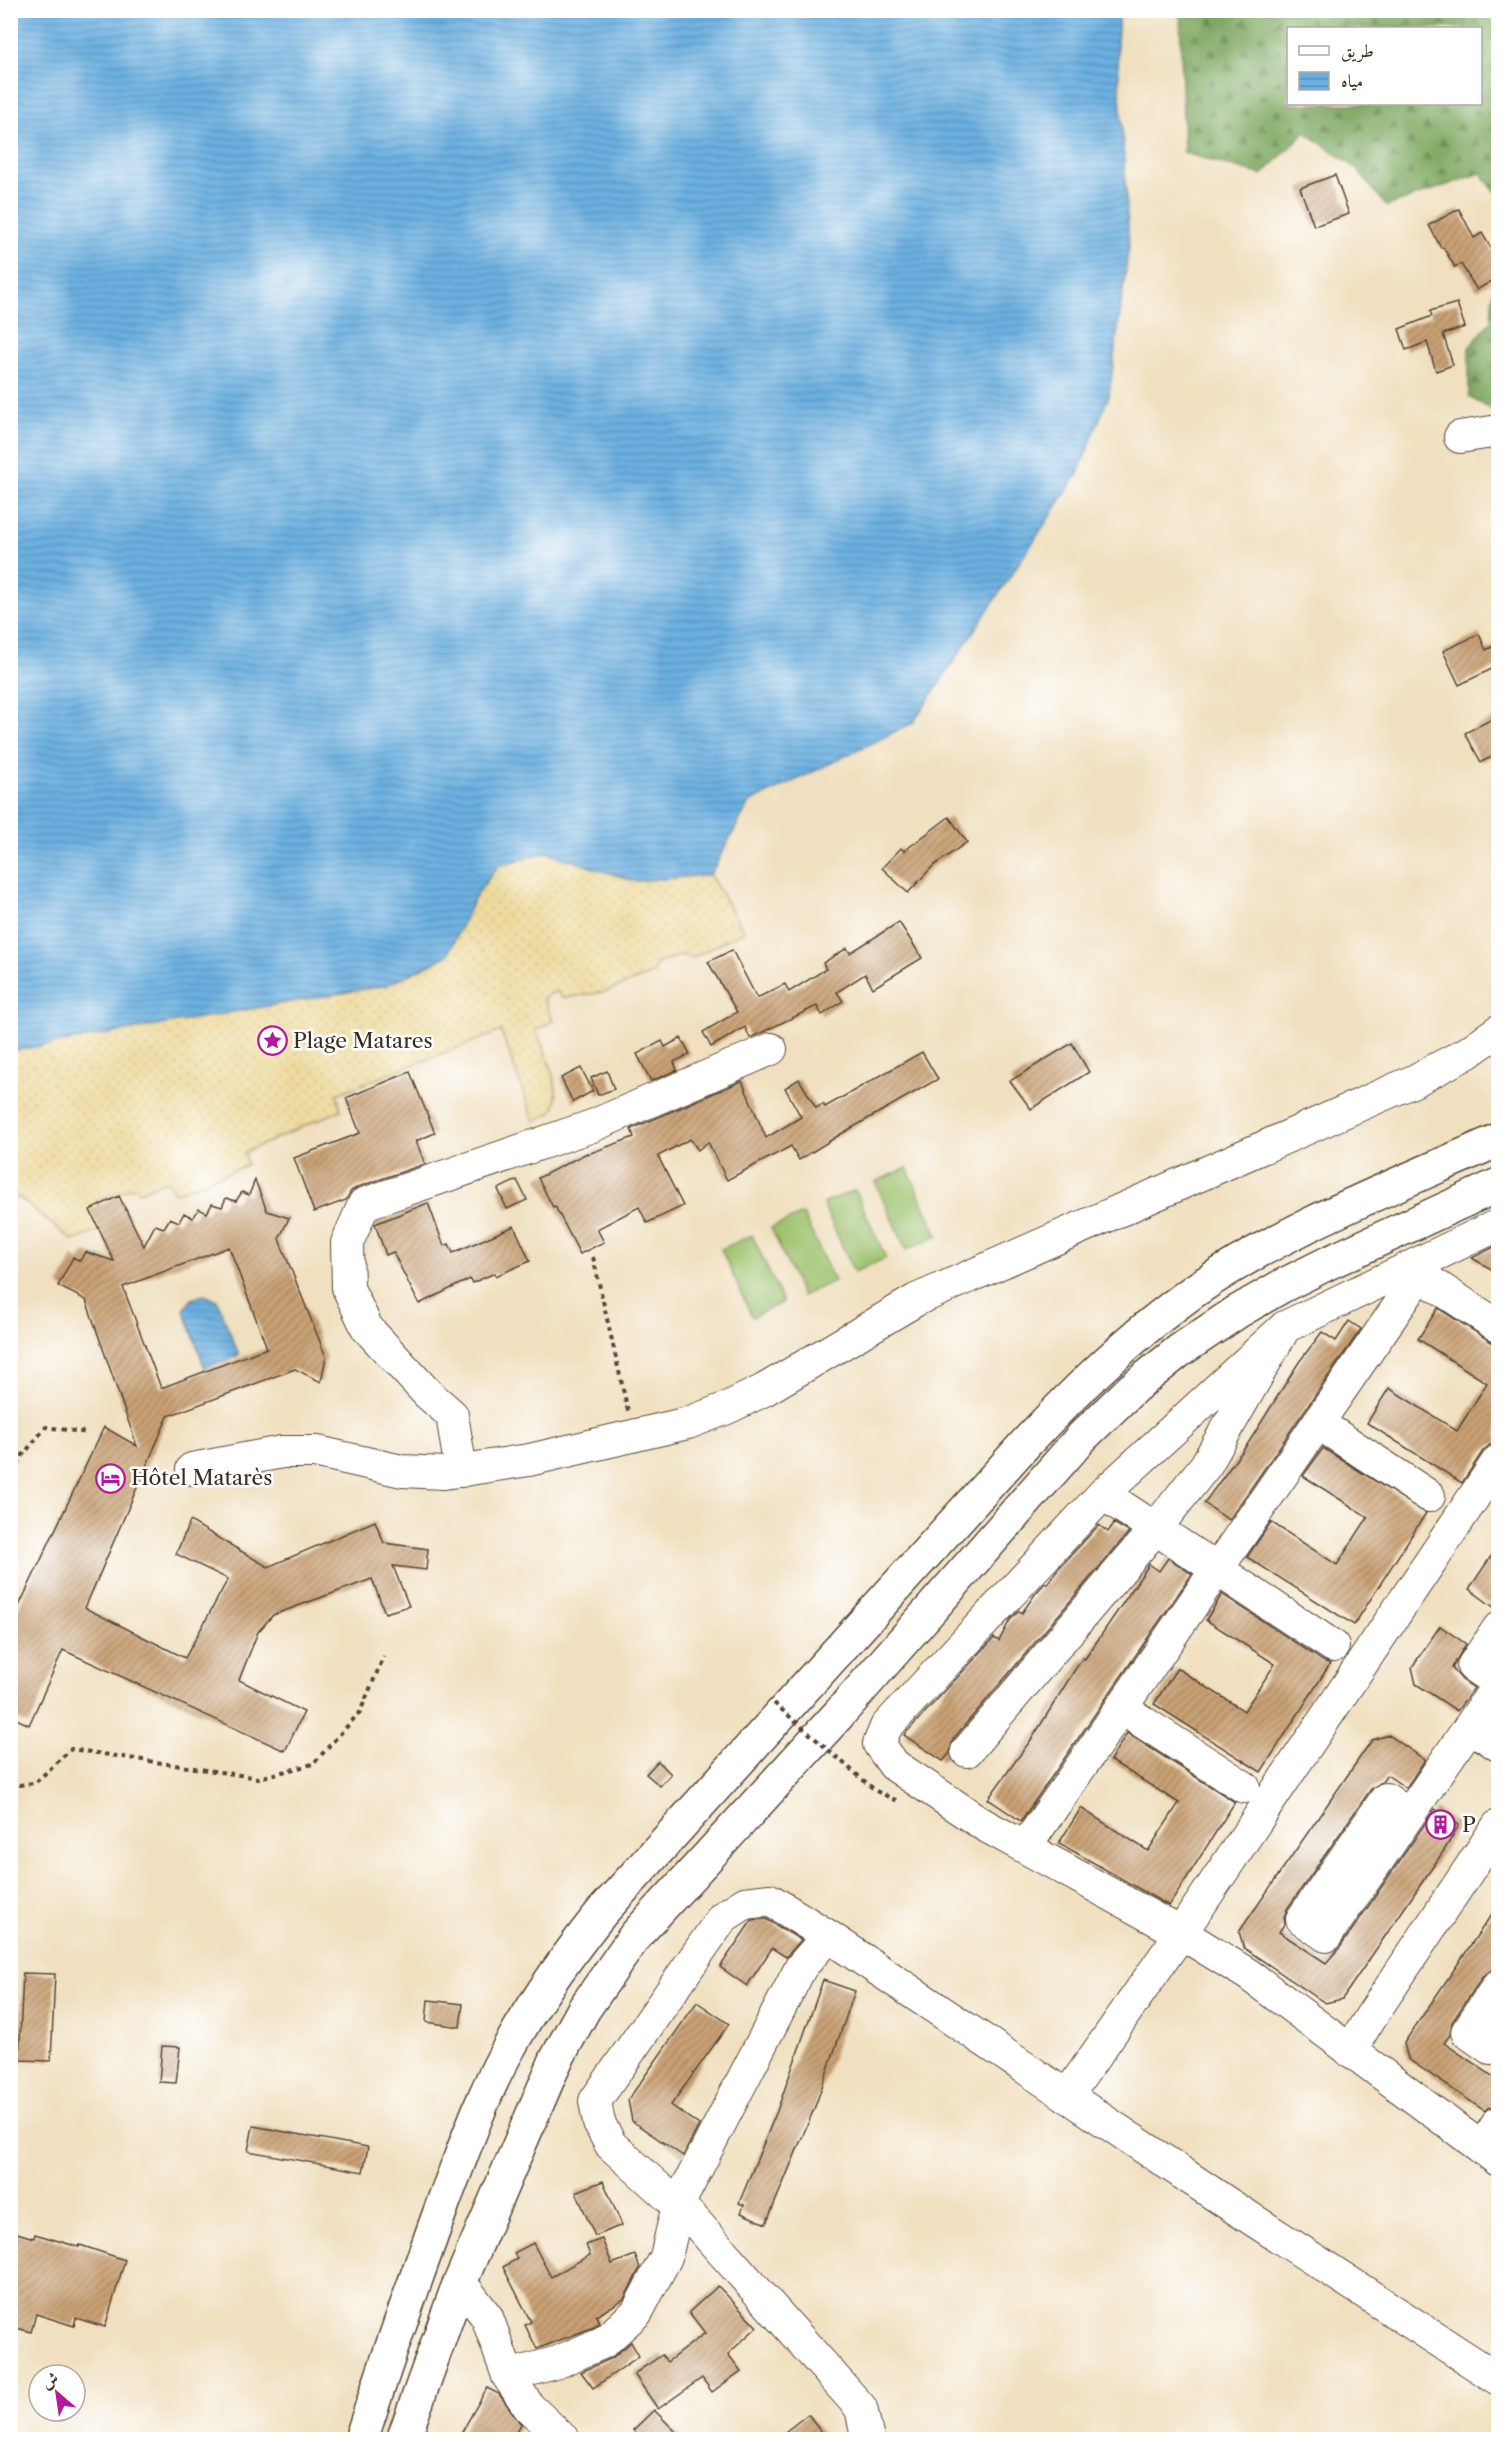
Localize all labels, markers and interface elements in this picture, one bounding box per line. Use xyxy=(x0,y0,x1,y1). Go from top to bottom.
legend xyxy=(1287,27,1482,105)
text: طريق xyxy=(1341,40,1374,63)
text: مياه xyxy=(1341,70,1363,92)
place icon: Plage Matares xyxy=(256,1025,288,1057)
place label: Plage Matares xyxy=(293,1028,433,1053)
hotel icon: Hôtel Matarès xyxy=(94,1462,126,1494)
place label: Hôtel Matarès xyxy=(131,1465,272,1490)
building icon: P xyxy=(1425,1809,1457,1841)
place label: P xyxy=(1462,1812,1476,1837)
north arrow xyxy=(27,2363,87,2423)
text: ش xyxy=(38,2367,62,2392)

